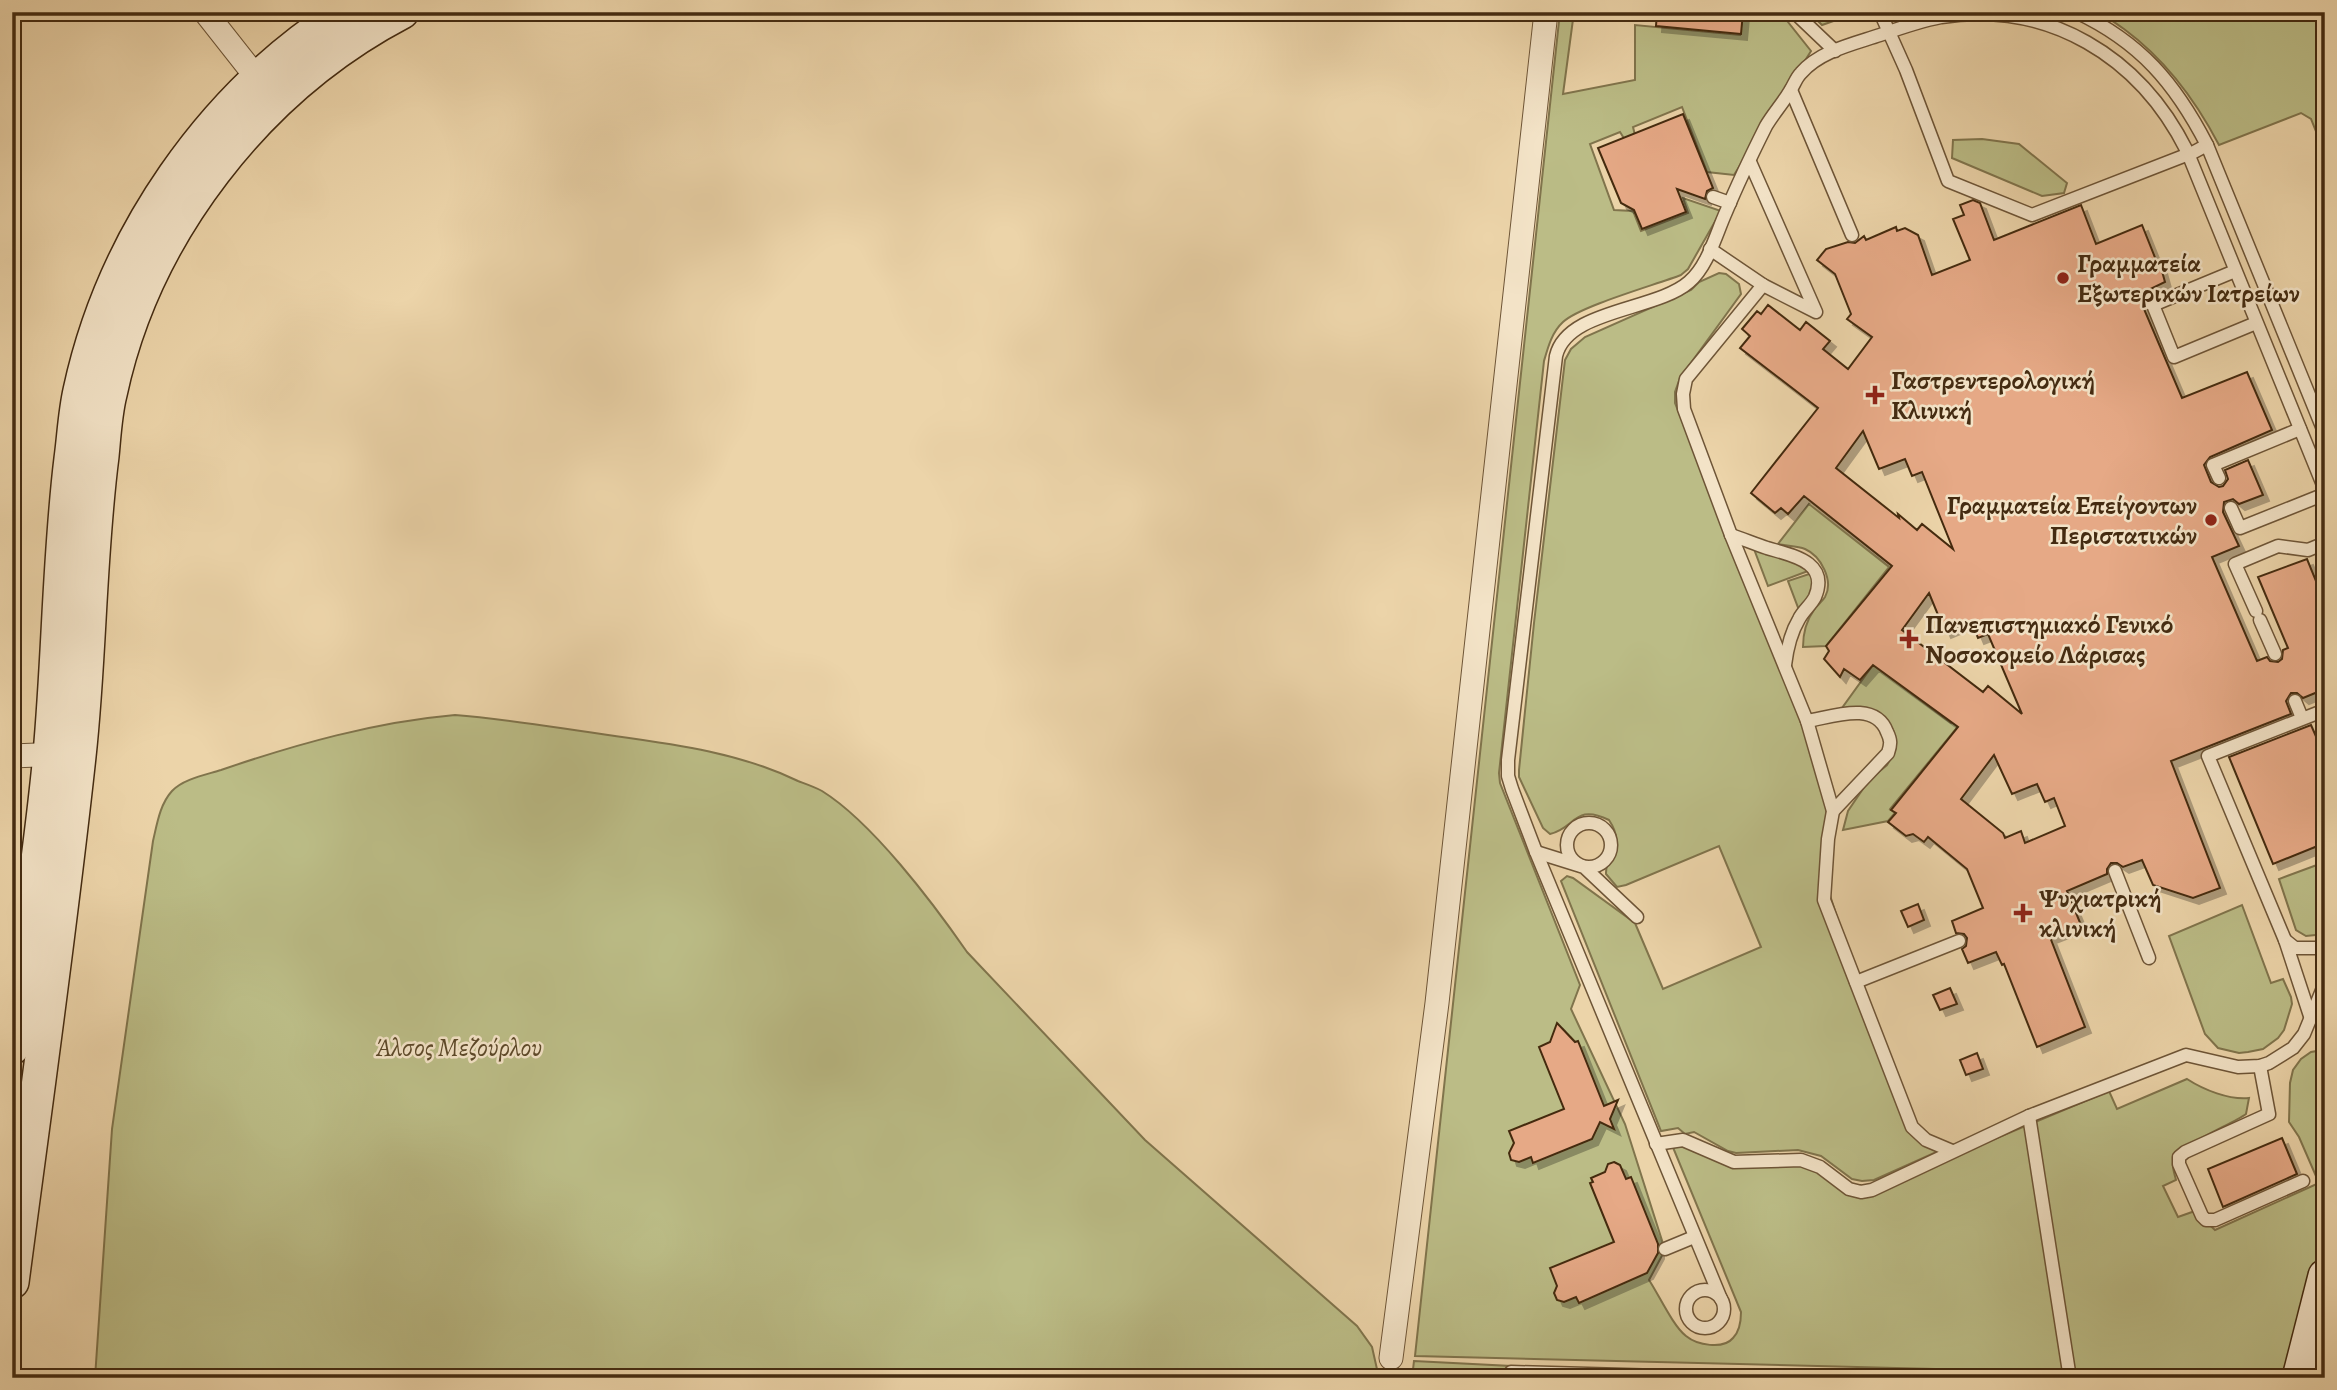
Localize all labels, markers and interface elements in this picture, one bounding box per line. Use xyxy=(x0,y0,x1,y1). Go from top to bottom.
place label: Γραμματεία Εξωτερικών Ιατρείων xyxy=(2077,246,2300,311)
marker: Γραμματεία Εξωτερικών Ιατρείων xyxy=(2055,270,2071,286)
place label: Γαστρεντερολογική Κλινική xyxy=(1891,363,2095,428)
marker: Γαστρεντερολογική Κλινική xyxy=(1865,385,1885,405)
place label: Γραμματεία Επείγοντων Περιστατικών xyxy=(1947,488,2197,553)
marker: Γραμματεία Επείγοντων Περιστατικών xyxy=(2203,512,2219,528)
place label: Πανεπιστημιακό Γενικό Νοσοκομείο Λάρισας xyxy=(1925,607,2173,672)
marker: Πανεπιστημιακό Γενικό Νοσοκομείο Λάρισας xyxy=(1899,629,1919,649)
place label: Ψυχιατρική κλινική xyxy=(2039,881,2162,946)
marker: Ψυχιατρική κλινική xyxy=(2013,903,2033,923)
park label: Άλσος Μεζούρλου xyxy=(374,1030,542,1065)

